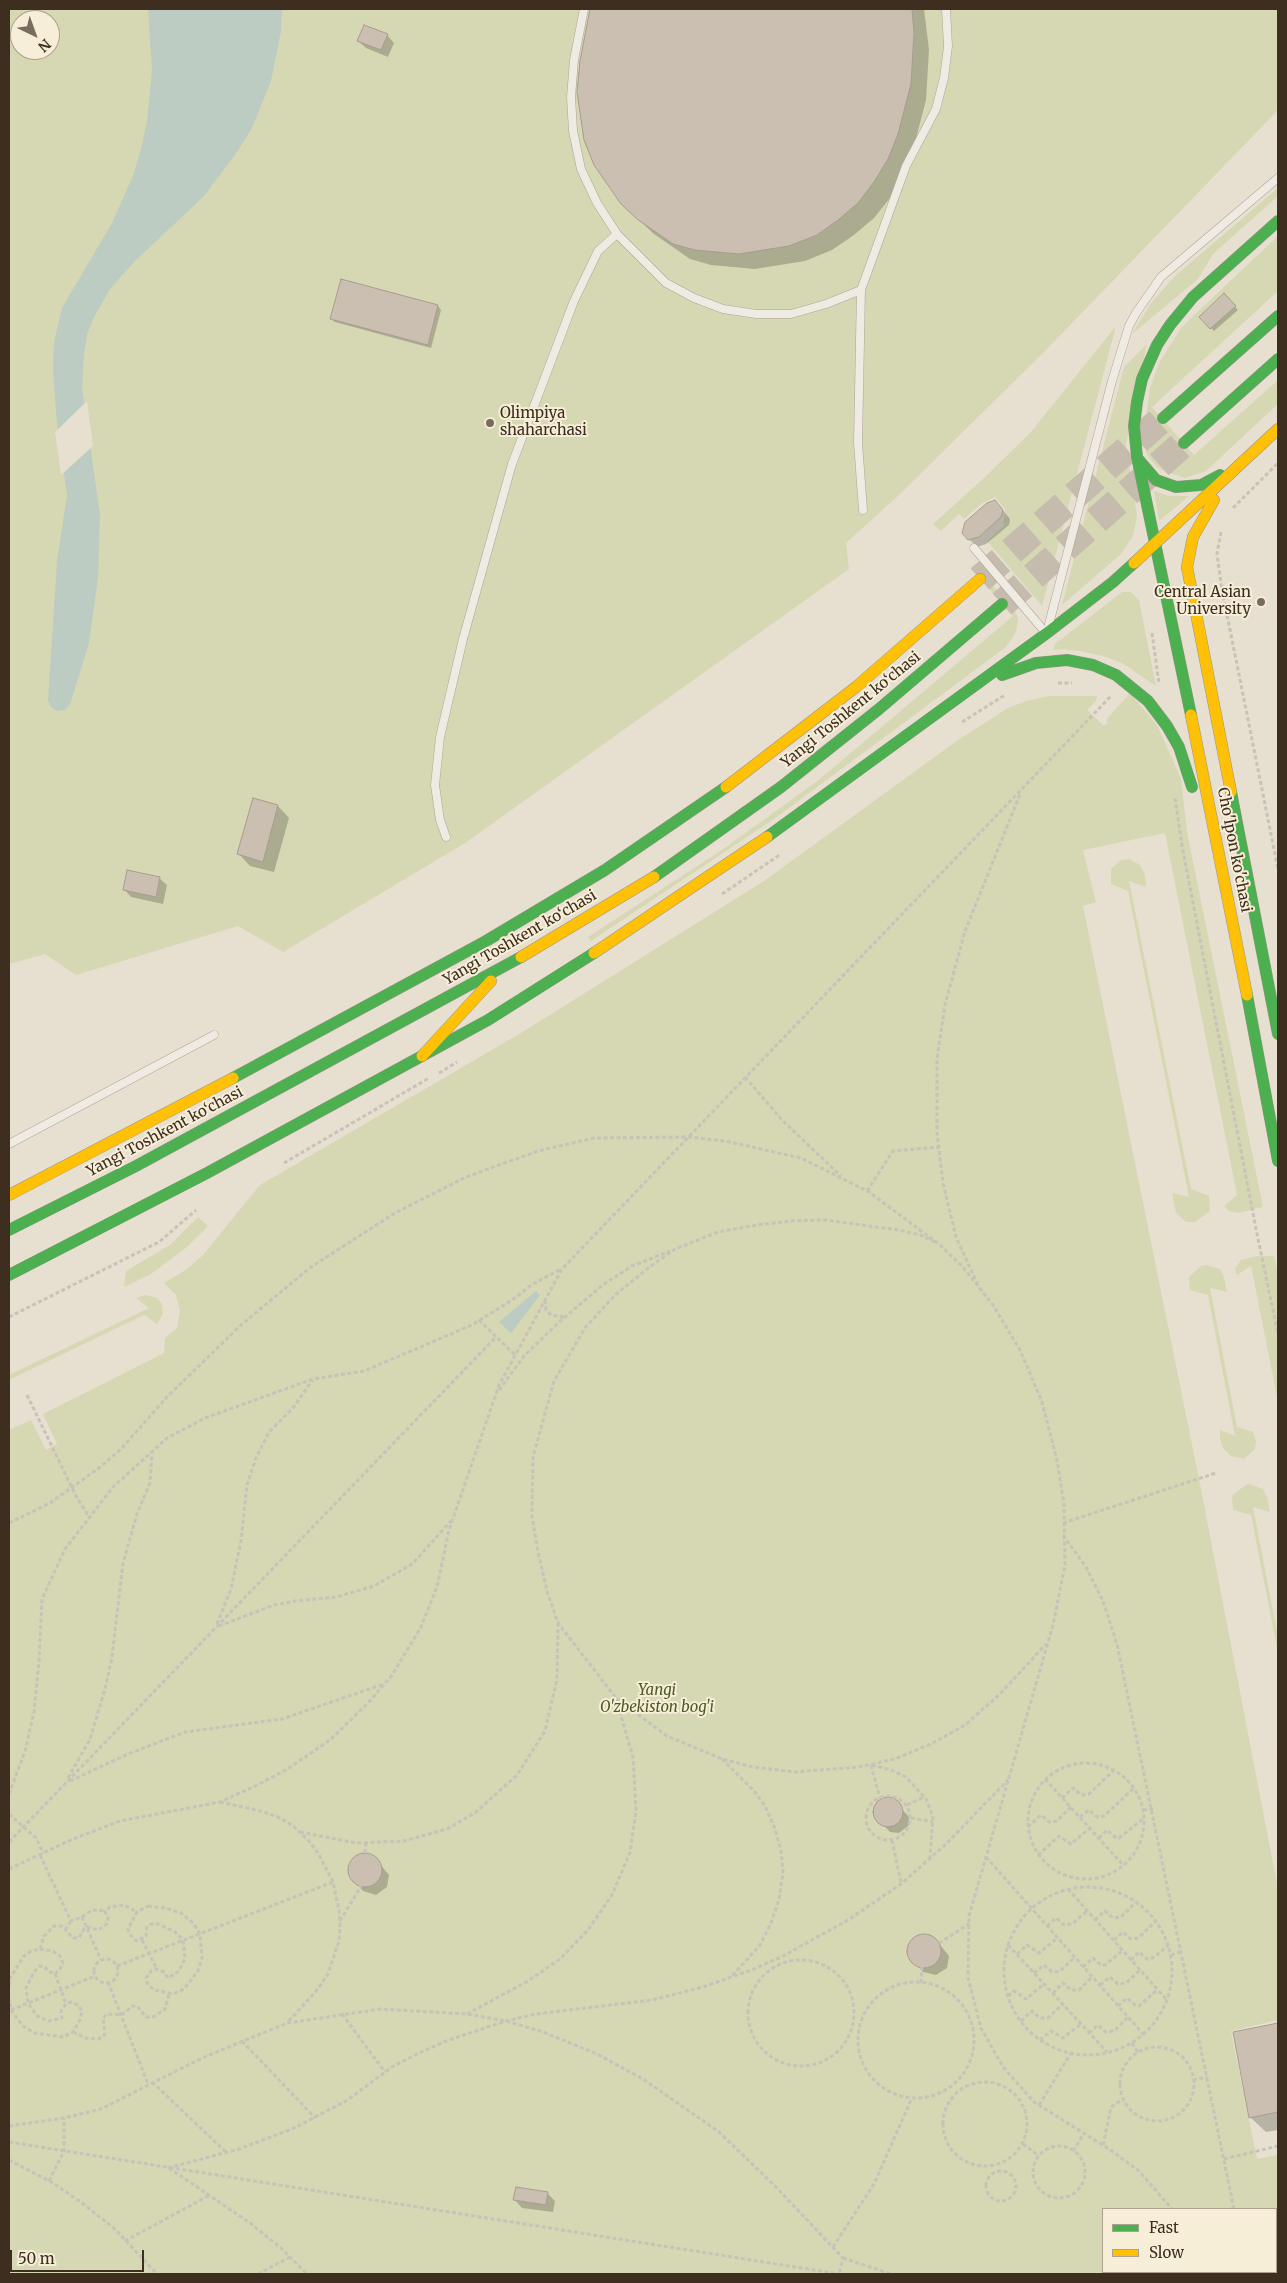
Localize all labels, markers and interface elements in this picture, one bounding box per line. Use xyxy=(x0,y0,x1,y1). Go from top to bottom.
north arrow xyxy=(10,10,60,60)
text: N xyxy=(34,35,55,56)
place label: Olimpiya shaharchasi xyxy=(500,405,587,440)
marker: Olimpiya shaharchasi xyxy=(484,417,496,429)
place label: Central Asian University xyxy=(1154,584,1251,619)
marker: Central Asian University xyxy=(1255,596,1267,608)
street label: Yangi Toshkent ko‘chasi xyxy=(778,648,924,772)
street label: Cho'lpon ko'chasi xyxy=(1213,786,1255,914)
street label: Yangi Toshkent ko‘chasi xyxy=(440,887,600,989)
street label: Yangi Toshkent ko‘chasi xyxy=(84,1083,246,1181)
park label: Yangi O'zbekiston bog'i xyxy=(600,1682,714,1717)
legend xyxy=(1102,2208,1277,2273)
text: Fast xyxy=(1149,2218,1179,2237)
scale bar xyxy=(12,2240,146,2272)
text: Slow xyxy=(1149,2243,1184,2262)
text: 50 m xyxy=(18,2249,55,2268)

